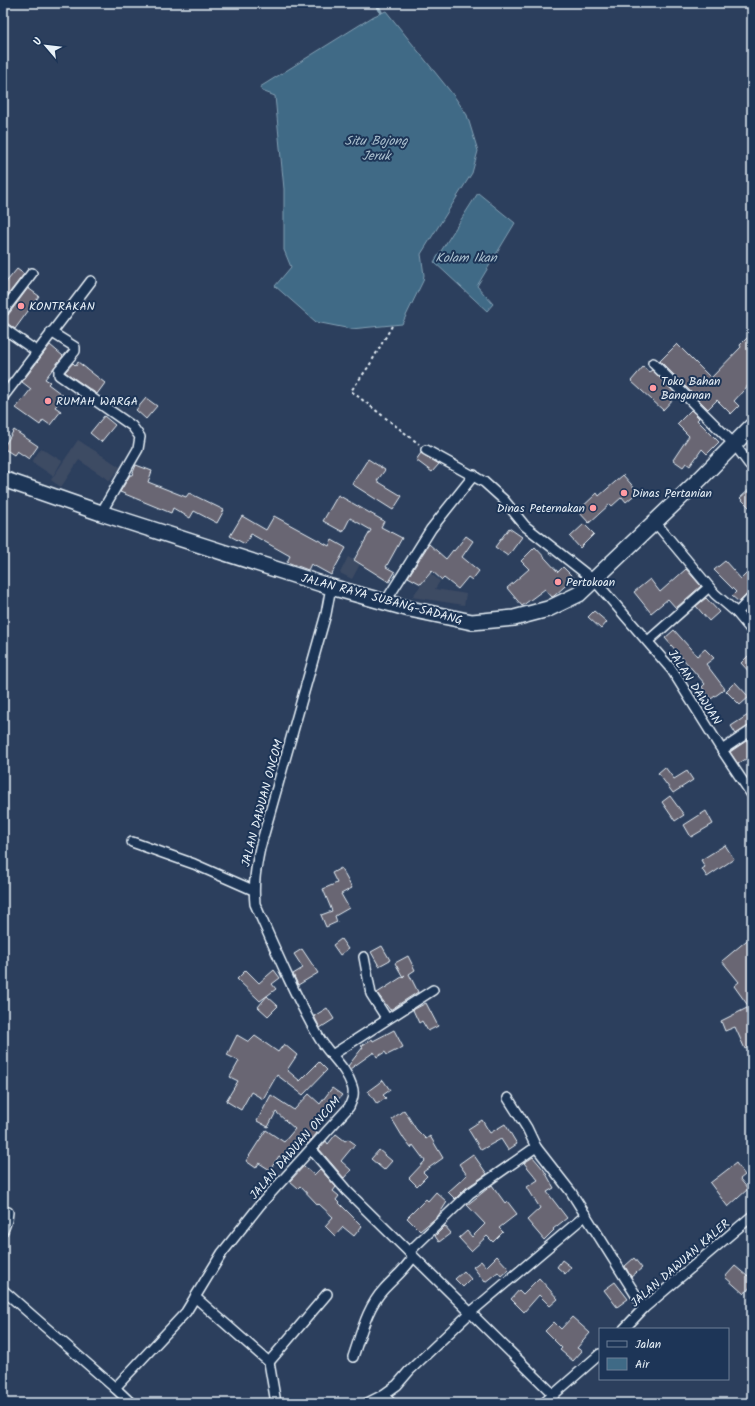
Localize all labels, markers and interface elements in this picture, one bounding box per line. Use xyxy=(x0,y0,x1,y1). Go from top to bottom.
north arrow xyxy=(26,26,66,66)
text: U xyxy=(29,34,48,49)
water label: Situ Bojong Jeruk xyxy=(345,131,408,167)
water label: Kolam Ikan xyxy=(435,248,498,269)
place label: KONTRAKAN xyxy=(29,297,95,316)
marker: KONTRAKAN xyxy=(16,301,26,311)
place label: Toko Bahan Bangunan xyxy=(661,372,720,405)
marker: Toko Bahan Bangunan xyxy=(648,383,658,393)
place label: RUMAH WARGA xyxy=(56,392,138,411)
marker: RUMAH WARGA xyxy=(43,396,53,406)
place label: Dinas Pertanian xyxy=(632,484,712,503)
marker: Dinas Pertanian xyxy=(619,488,629,498)
place label: Dinas Peternakan xyxy=(497,499,585,518)
marker: Dinas Peternakan xyxy=(588,503,598,513)
street label: JALAN RAYA SUBANG-SADANG xyxy=(299,569,465,630)
place label: Pertokoan xyxy=(566,573,615,592)
marker: Pertokoan xyxy=(553,577,563,587)
street label: JALAN DAWUAN xyxy=(663,646,726,729)
street label: JALAN DAWUAN ONCOM xyxy=(236,737,289,869)
street label: JALAN DAWUAN ONCOM xyxy=(245,1092,346,1204)
street label: JALAN DAWUAN KALER xyxy=(626,1215,734,1312)
legend xyxy=(599,1328,729,1380)
text: Jalan xyxy=(635,1335,661,1354)
text: Air xyxy=(635,1355,650,1374)

